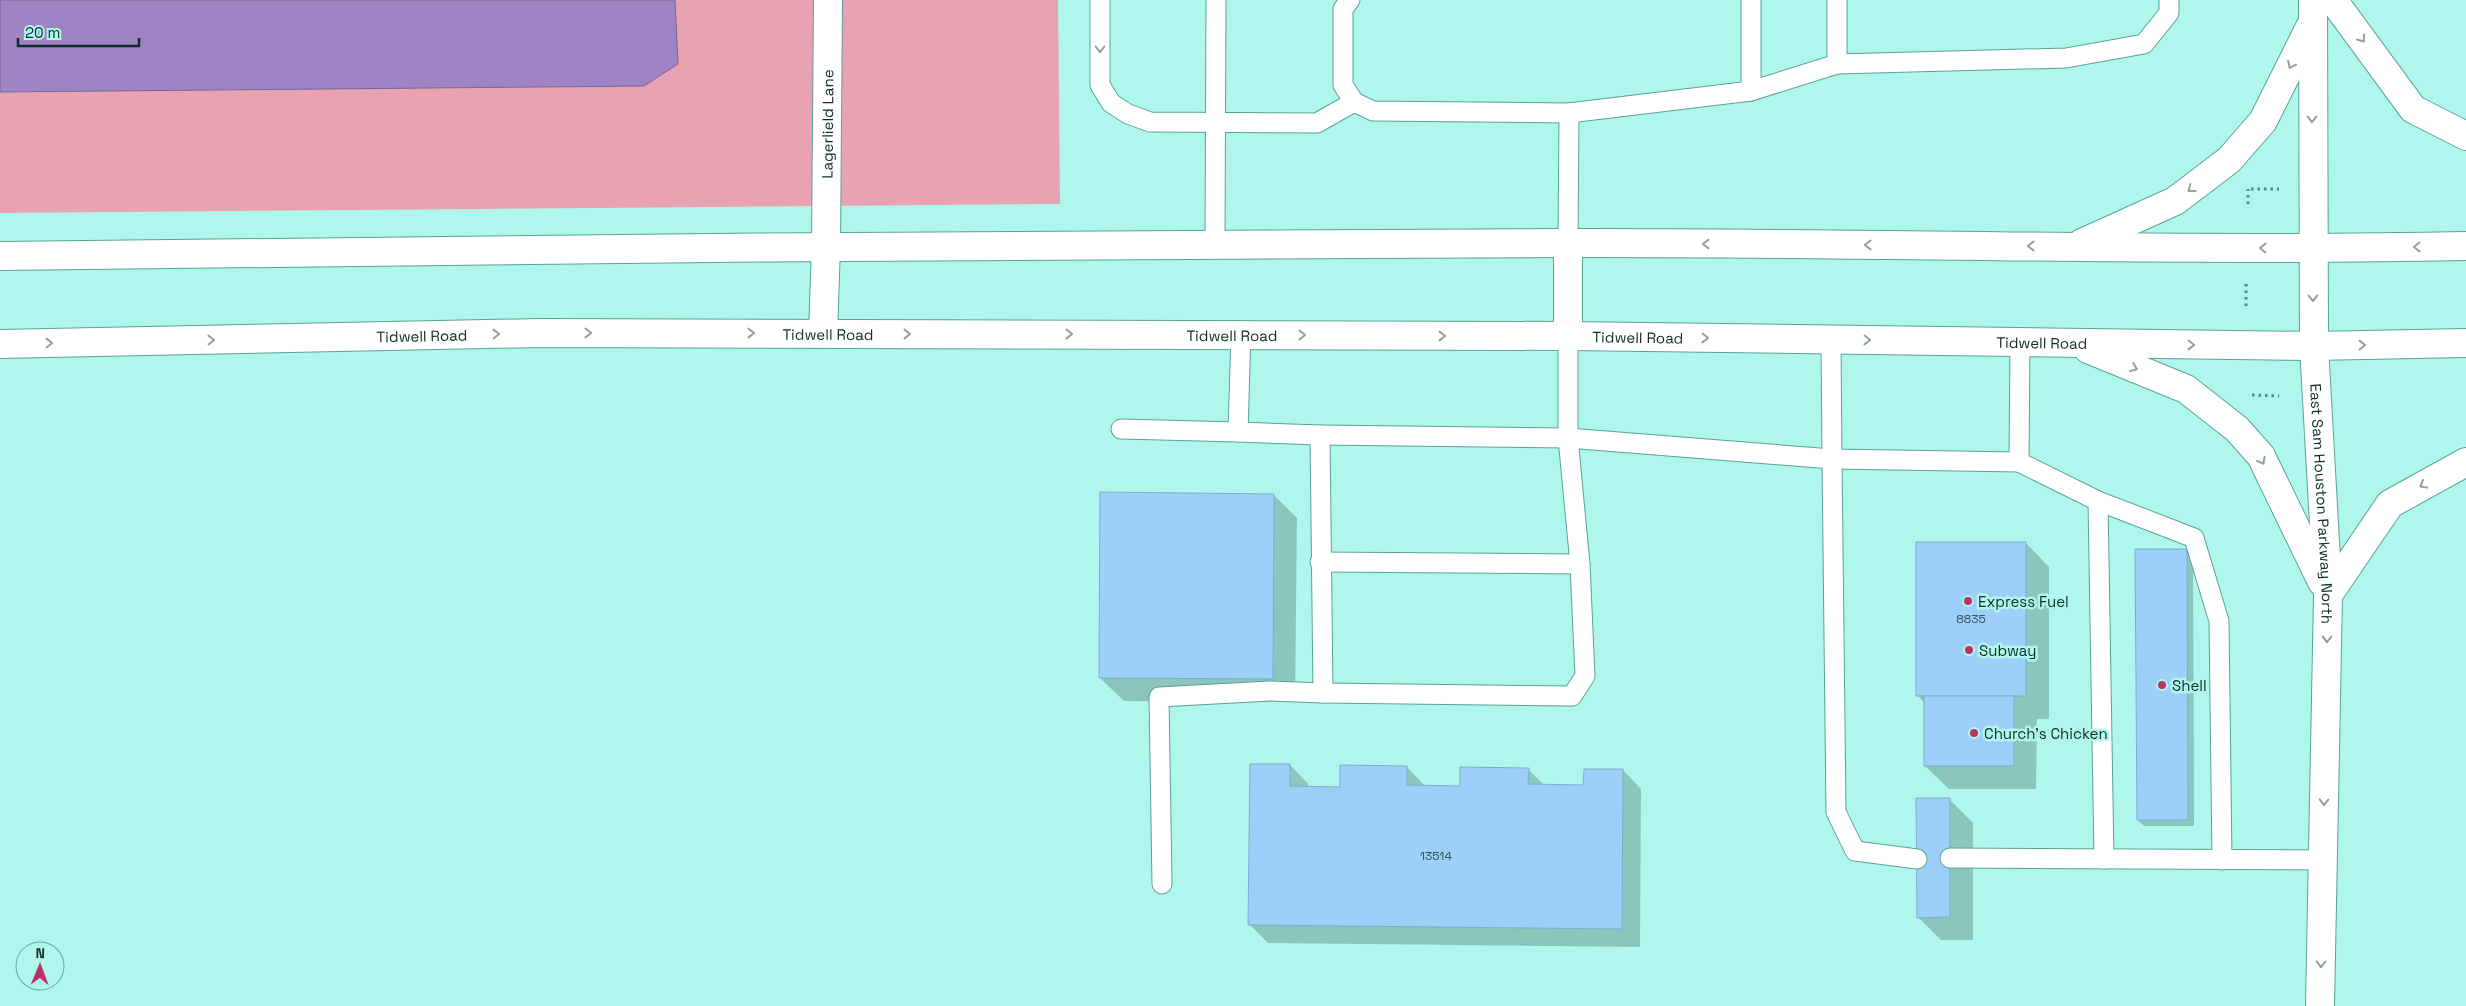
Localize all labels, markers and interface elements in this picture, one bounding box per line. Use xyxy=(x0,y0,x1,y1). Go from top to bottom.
scale bar xyxy=(18,15,139,47)
text: 20 m xyxy=(25,23,60,42)
one-way arrow xyxy=(2356,33,2365,43)
one-way arrow xyxy=(1095,45,1105,53)
one-way arrow xyxy=(2287,60,2297,69)
street label: Lagerlield Lane xyxy=(817,69,837,179)
one-way arrow xyxy=(2307,115,2317,123)
one-way arrow xyxy=(2187,183,2197,192)
one-way arrow xyxy=(1701,239,1709,249)
one-way arrow xyxy=(1864,240,1872,250)
one-way arrow xyxy=(2026,241,2034,252)
one-way arrow xyxy=(2413,242,2421,252)
one-way arrow xyxy=(2259,243,2266,253)
one-way arrow xyxy=(2308,294,2318,302)
street label: Tidwell Road xyxy=(782,324,873,343)
street label: Tidwell Road xyxy=(376,325,468,346)
street label: Tidwell Road xyxy=(1186,325,1277,345)
street label: Tidwell Road xyxy=(1592,327,1683,347)
one-way arrow xyxy=(585,328,593,338)
one-way arrow xyxy=(748,328,755,338)
one-way arrow xyxy=(492,329,500,339)
one-way arrow xyxy=(904,329,911,339)
one-way arrow xyxy=(1066,329,1074,339)
one-way arrow xyxy=(1298,330,1306,340)
one-way arrow xyxy=(1439,331,1447,341)
street label: Tidwell Road xyxy=(1996,332,2087,352)
one-way arrow xyxy=(1701,333,1709,343)
one-way arrow xyxy=(208,335,215,345)
one-way arrow xyxy=(1864,335,1871,345)
one-way arrow xyxy=(45,338,53,348)
one-way arrow xyxy=(2188,340,2195,350)
one-way arrow xyxy=(2359,340,2367,350)
one-way arrow xyxy=(2129,361,2138,372)
street label: East Sam Houston Parkway North xyxy=(2307,383,2338,624)
one-way arrow xyxy=(2256,456,2266,465)
one-way arrow xyxy=(2419,479,2428,489)
place label: Express Fuel xyxy=(1978,592,2069,611)
marker: Express Fuel xyxy=(1962,595,1974,607)
house number: 8835 xyxy=(1956,611,1986,627)
one-way arrow xyxy=(2322,636,2332,644)
place label: Subway xyxy=(1979,641,2036,660)
marker: Subway xyxy=(1963,644,1975,656)
place label: Shell xyxy=(2172,676,2207,695)
marker: Shell xyxy=(2156,679,2168,691)
place label: Church's Chicken xyxy=(1984,724,2108,743)
marker: Church's Chicken xyxy=(1968,727,1980,739)
one-way arrow xyxy=(2319,798,2329,806)
house number: 13514 xyxy=(1420,848,1452,864)
north arrow xyxy=(15,941,65,991)
text: N xyxy=(35,944,45,962)
one-way arrow xyxy=(2315,961,2326,969)

